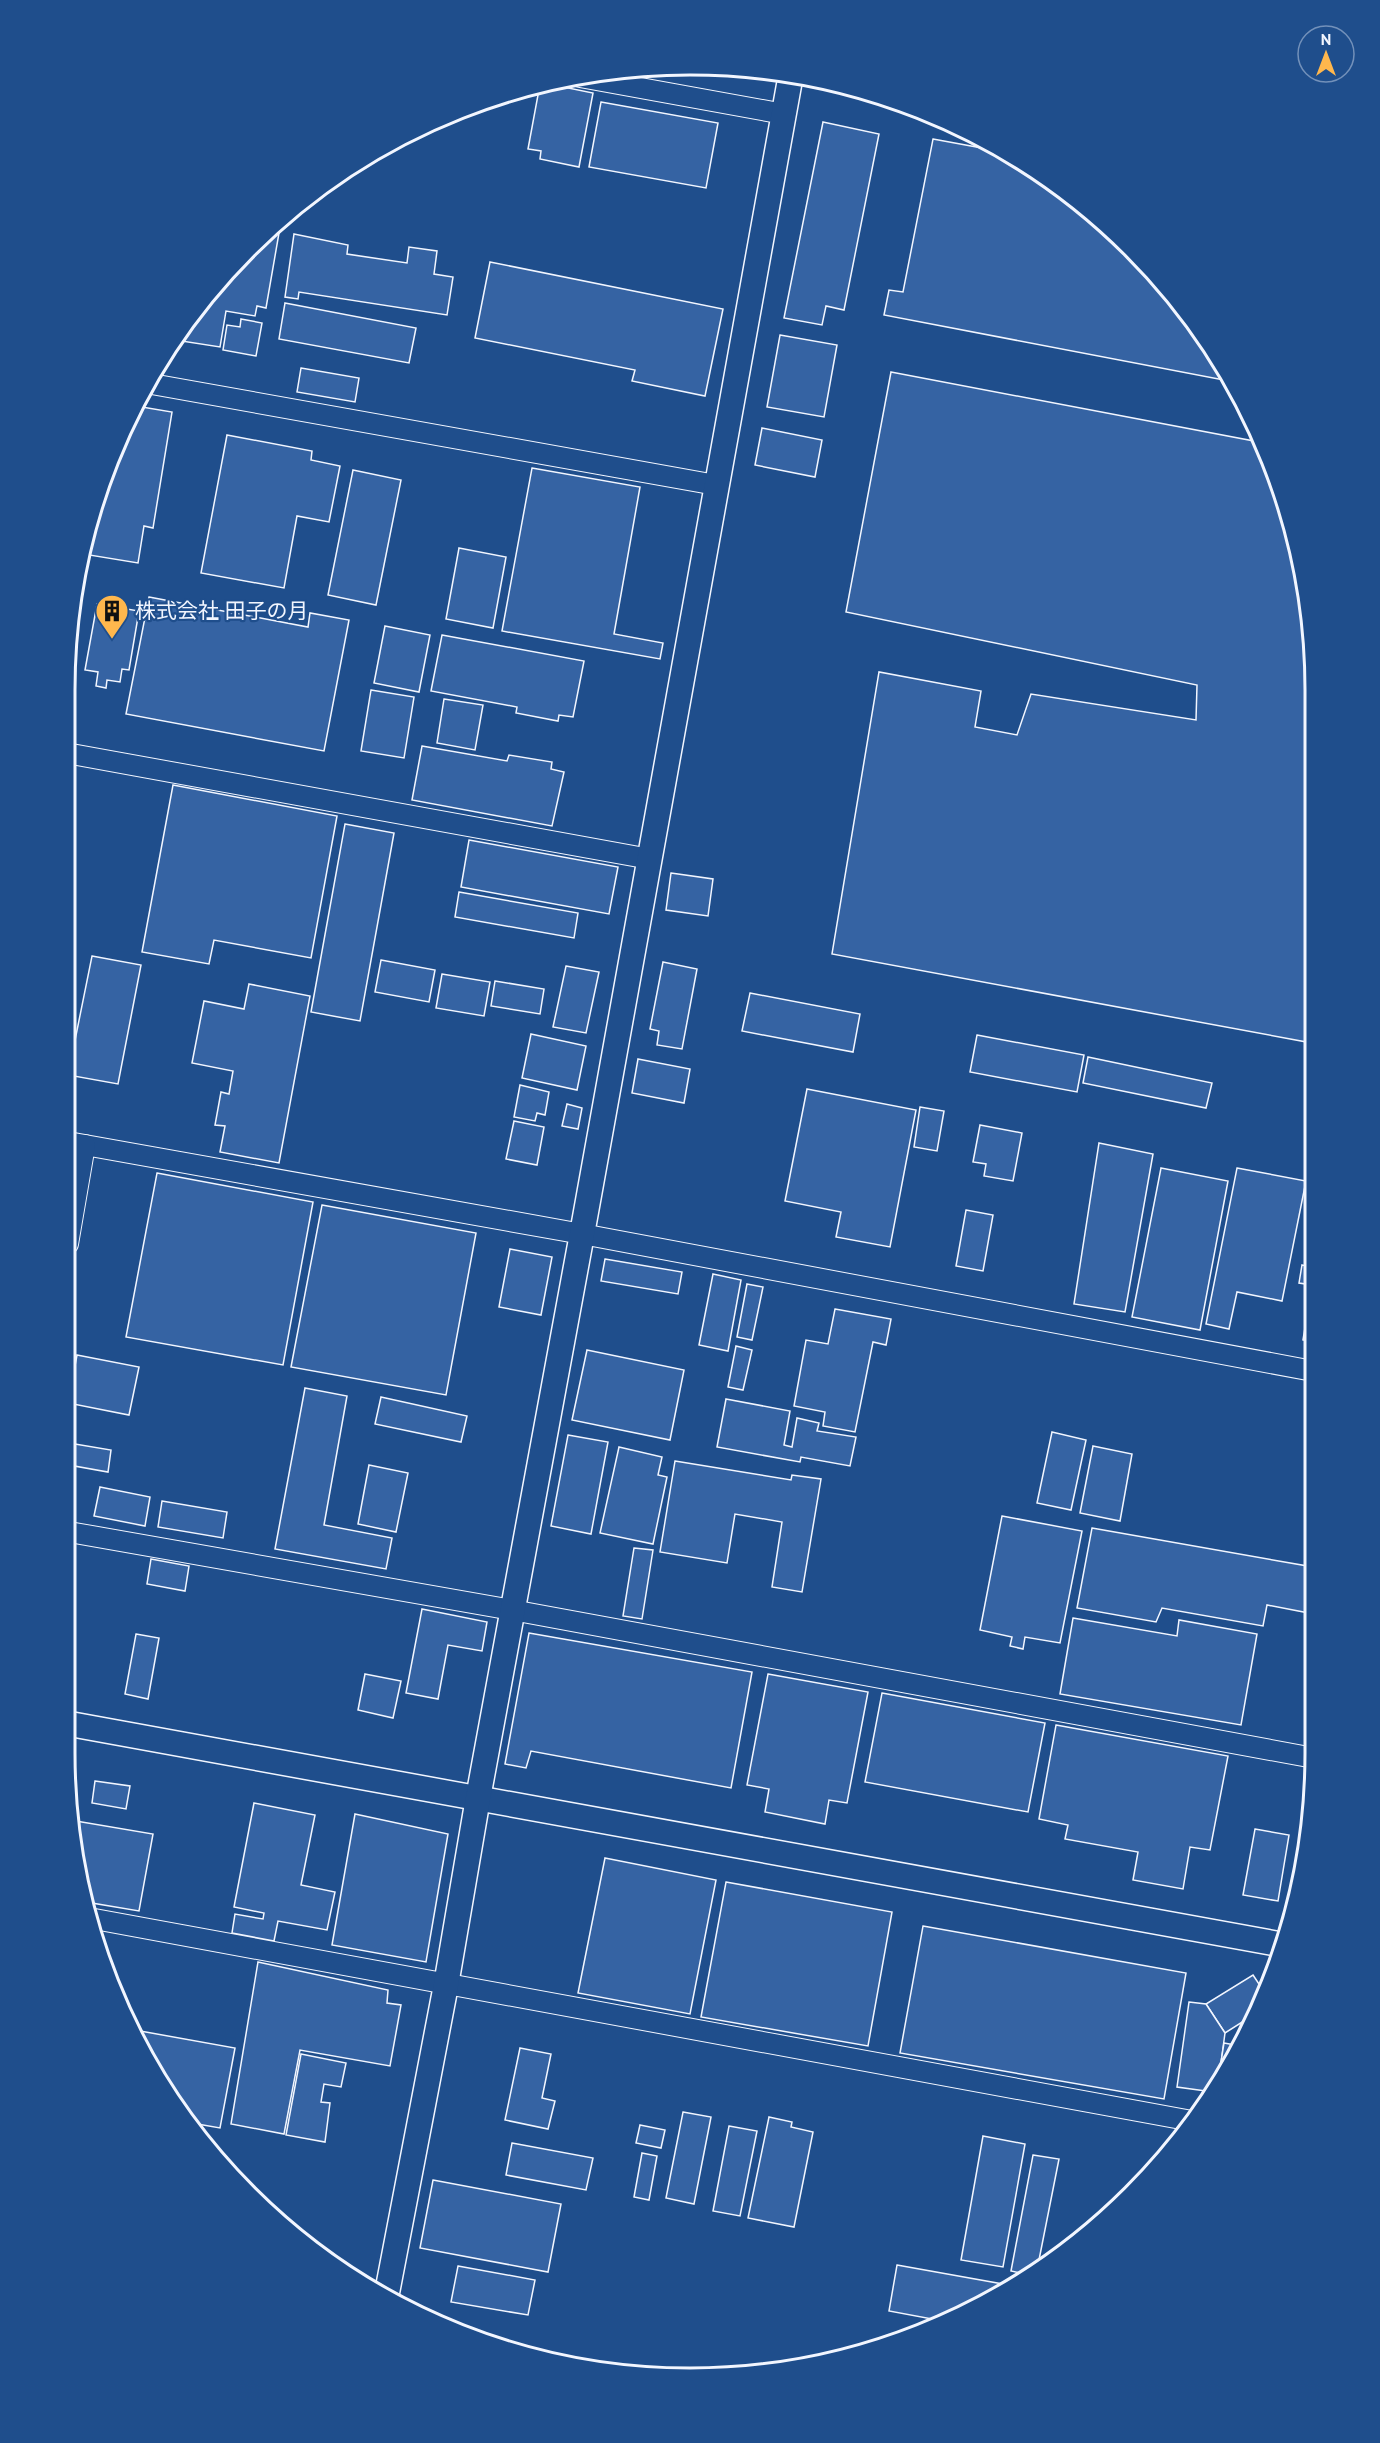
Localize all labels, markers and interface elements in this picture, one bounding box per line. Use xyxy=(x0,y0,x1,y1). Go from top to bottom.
north arrow xyxy=(1296,24,1356,84)
text: N xyxy=(1321,29,1331,49)
building icon: 株式会社 田子の月 xyxy=(94,593,130,640)
place label: 株式会社 田子の月 xyxy=(135,597,309,624)

